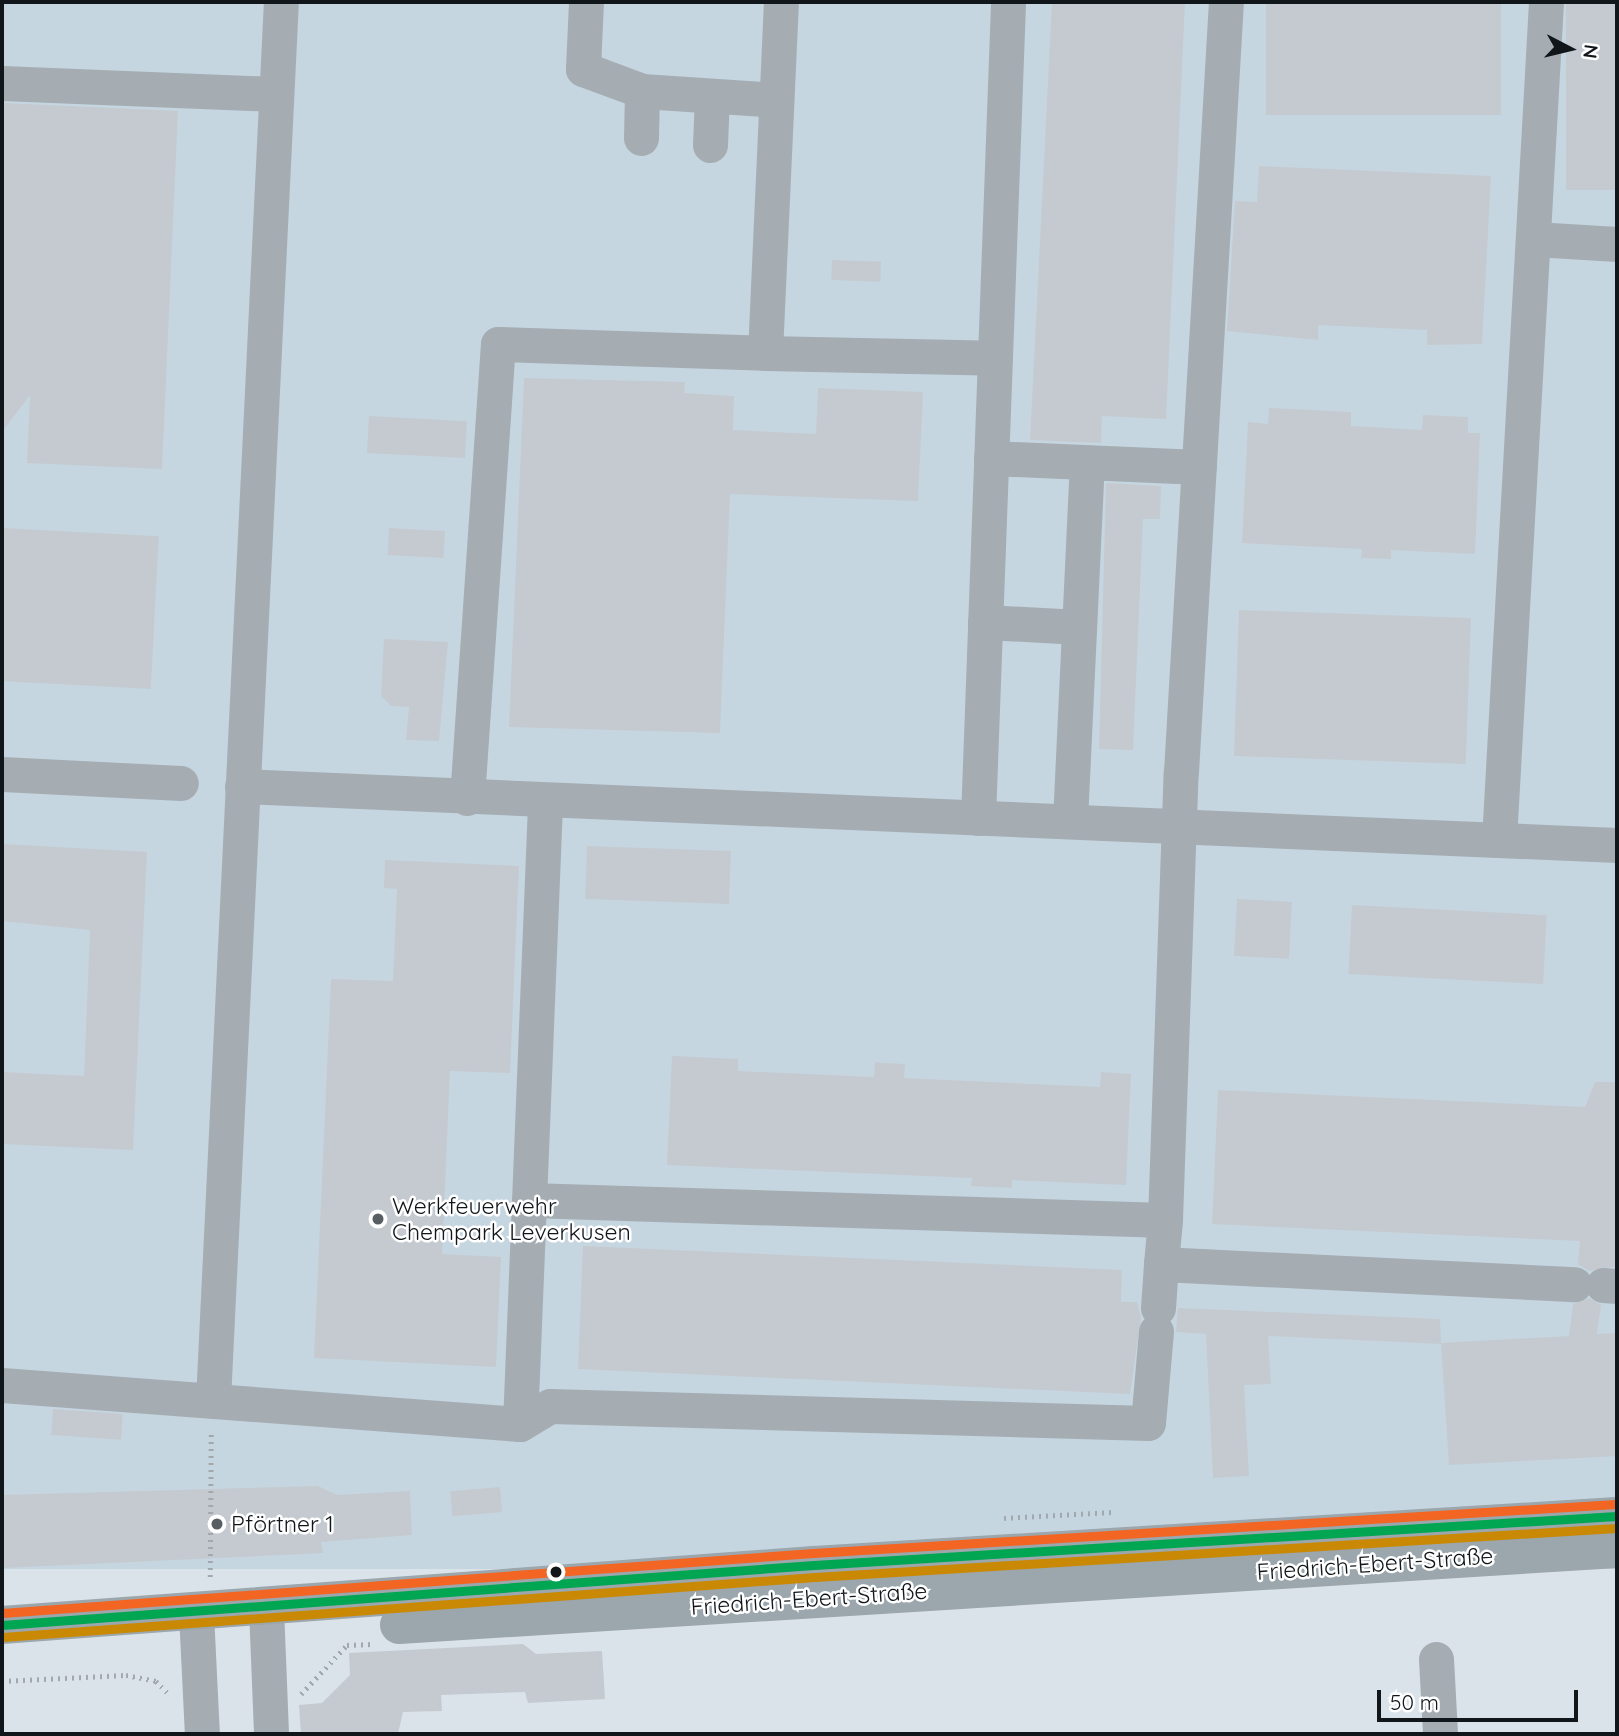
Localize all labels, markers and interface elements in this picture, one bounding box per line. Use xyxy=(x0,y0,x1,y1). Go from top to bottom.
north arrow xyxy=(1535,14,1605,84)
text: N xyxy=(1578,43,1604,60)
place label: Werkfeuerwehr Chempark Leverkusen xyxy=(392,1192,631,1246)
marker: Werkfeuerwehr Chempark Leverkusen xyxy=(370,1211,386,1227)
place label: Pförtner 1 xyxy=(231,1510,334,1538)
marker: Pförtner 1 xyxy=(209,1516,225,1532)
street label: Friedrich-Ebert-Straße xyxy=(1256,1542,1494,1586)
unlabelled marker xyxy=(549,1565,563,1579)
street label: Friedrich-Ebert-Straße xyxy=(690,1577,928,1621)
scale bar xyxy=(1381,1676,1582,1720)
text: 50 m xyxy=(1390,1689,1439,1715)

